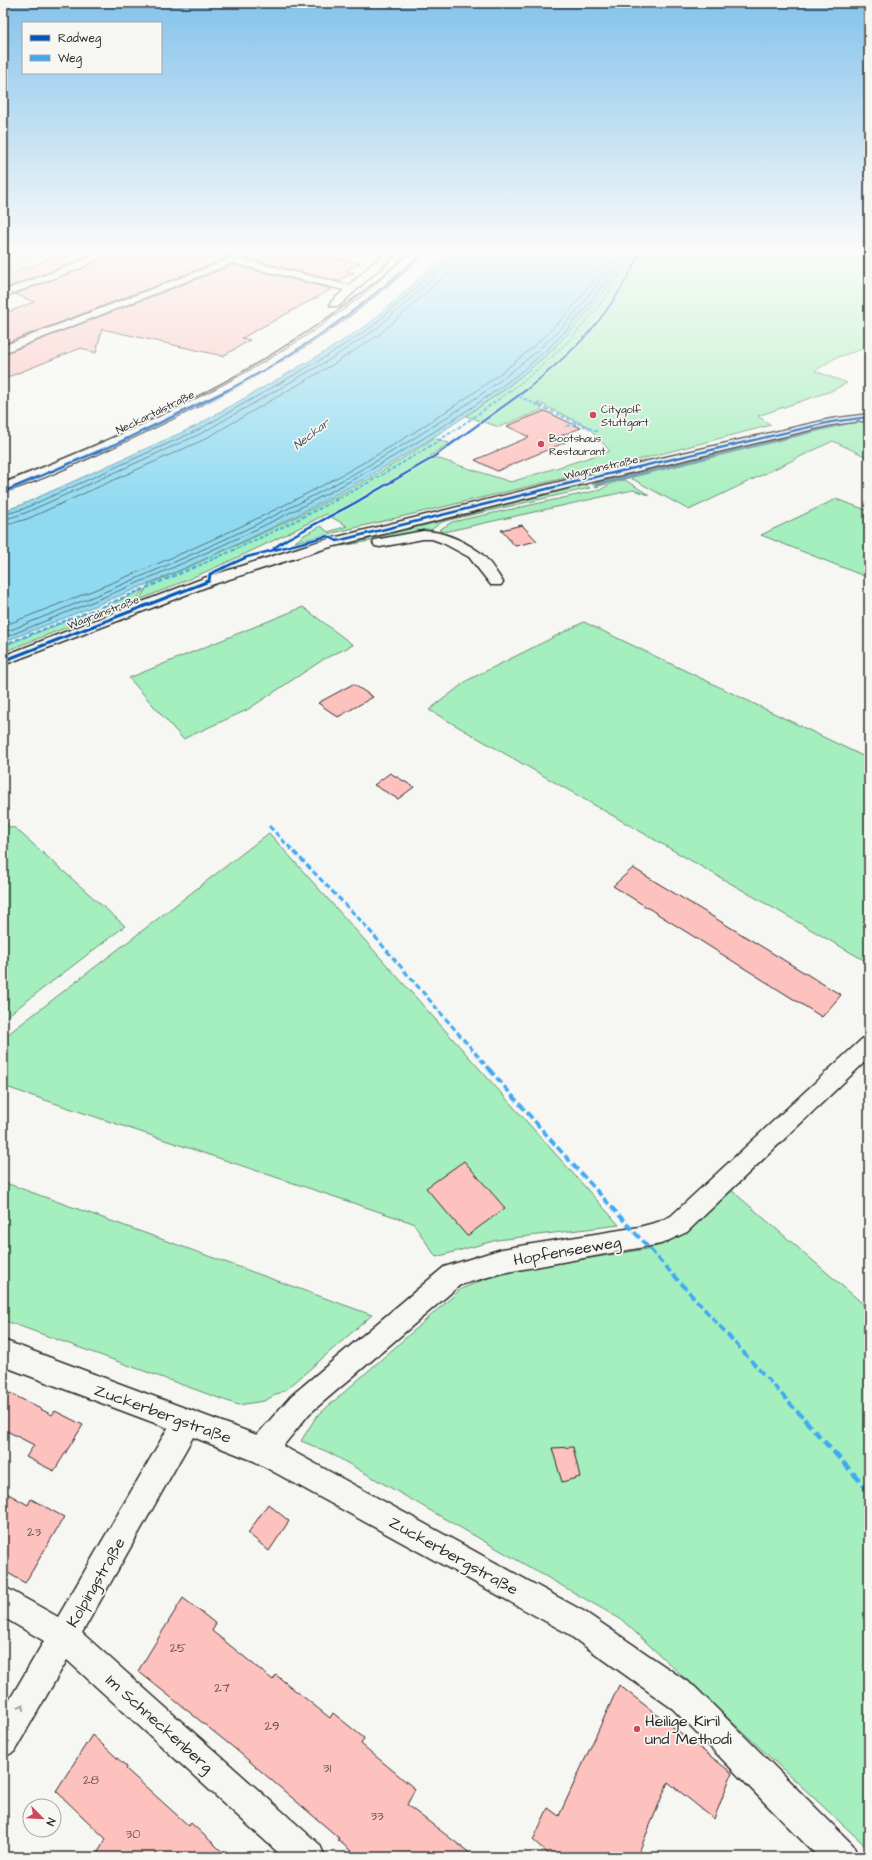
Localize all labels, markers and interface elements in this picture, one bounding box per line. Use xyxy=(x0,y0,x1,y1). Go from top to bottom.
legend xyxy=(22,22,162,74)
text: Radweg xyxy=(58,30,101,48)
text: Weg xyxy=(58,50,82,68)
street label: Neckartalstraße xyxy=(114,387,197,438)
place label: Citygolf Stuttgart xyxy=(601,402,649,431)
marker: Citygolf Stuttgart xyxy=(588,410,598,420)
water label: Neckar xyxy=(290,414,334,454)
place label: Bootshaus Restaurant xyxy=(549,431,606,459)
marker: Bootshaus Restaurant xyxy=(536,439,546,449)
street label: Wagrainstraße xyxy=(562,452,640,484)
street label: Wagrainstraße xyxy=(65,592,142,634)
street label: Hopfenseeweg xyxy=(512,1231,623,1272)
street label: Zuckerbergstraße xyxy=(91,1379,235,1450)
street label: Zuckerbergstraße xyxy=(385,1511,522,1602)
house number: 23 xyxy=(27,1523,41,1541)
street label: Kolpingstraße xyxy=(61,1533,132,1632)
house number: 25 xyxy=(170,1639,186,1657)
street label: Im Schneckenberg xyxy=(100,1670,218,1779)
house number: 27 xyxy=(214,1679,230,1697)
one-way arrow xyxy=(18,1704,25,1712)
place label: Heilige Kiril und Methodi xyxy=(645,1710,732,1750)
house number: 29 xyxy=(265,1717,279,1735)
marker: Heilige Kiril und Methodi xyxy=(632,1724,642,1734)
house number: 31 xyxy=(323,1759,331,1777)
house number: 28 xyxy=(83,1771,100,1789)
north arrow xyxy=(22,1798,62,1838)
house number: 33 xyxy=(370,1807,384,1825)
text: N xyxy=(42,1816,59,1828)
house number: 30 xyxy=(126,1825,140,1843)

